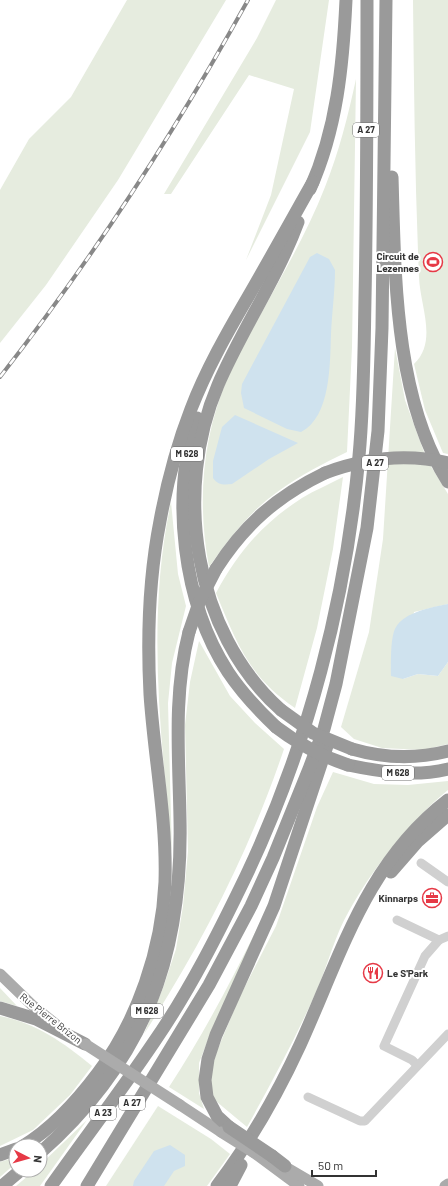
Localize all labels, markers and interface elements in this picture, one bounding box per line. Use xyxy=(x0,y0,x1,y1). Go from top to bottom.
road number: A 27 xyxy=(353,123,379,137)
place label: Circuit de Lezennes xyxy=(376,250,420,274)
sports icon: Circuit de Lezennes xyxy=(422,251,444,273)
road number: M 628 xyxy=(171,447,203,461)
road number: A 27 xyxy=(362,456,388,470)
road number: M 628 xyxy=(382,766,414,780)
office icon: Kinnarps xyxy=(421,887,443,909)
place label: Kinnarps xyxy=(378,892,418,904)
restaurant icon: Le S'Park xyxy=(362,962,384,984)
place label: Le S'Park xyxy=(387,967,429,979)
street label: Rue Pierre Brizon xyxy=(18,990,84,1046)
road number: M 628 xyxy=(131,1004,163,1018)
road number: A 27 xyxy=(119,1096,145,1110)
road number: A 23 xyxy=(90,1106,116,1120)
north arrow xyxy=(8,1138,48,1178)
scale bar xyxy=(312,1152,376,1178)
text: N xyxy=(32,1155,45,1163)
text: 50 m xyxy=(318,1158,343,1172)

